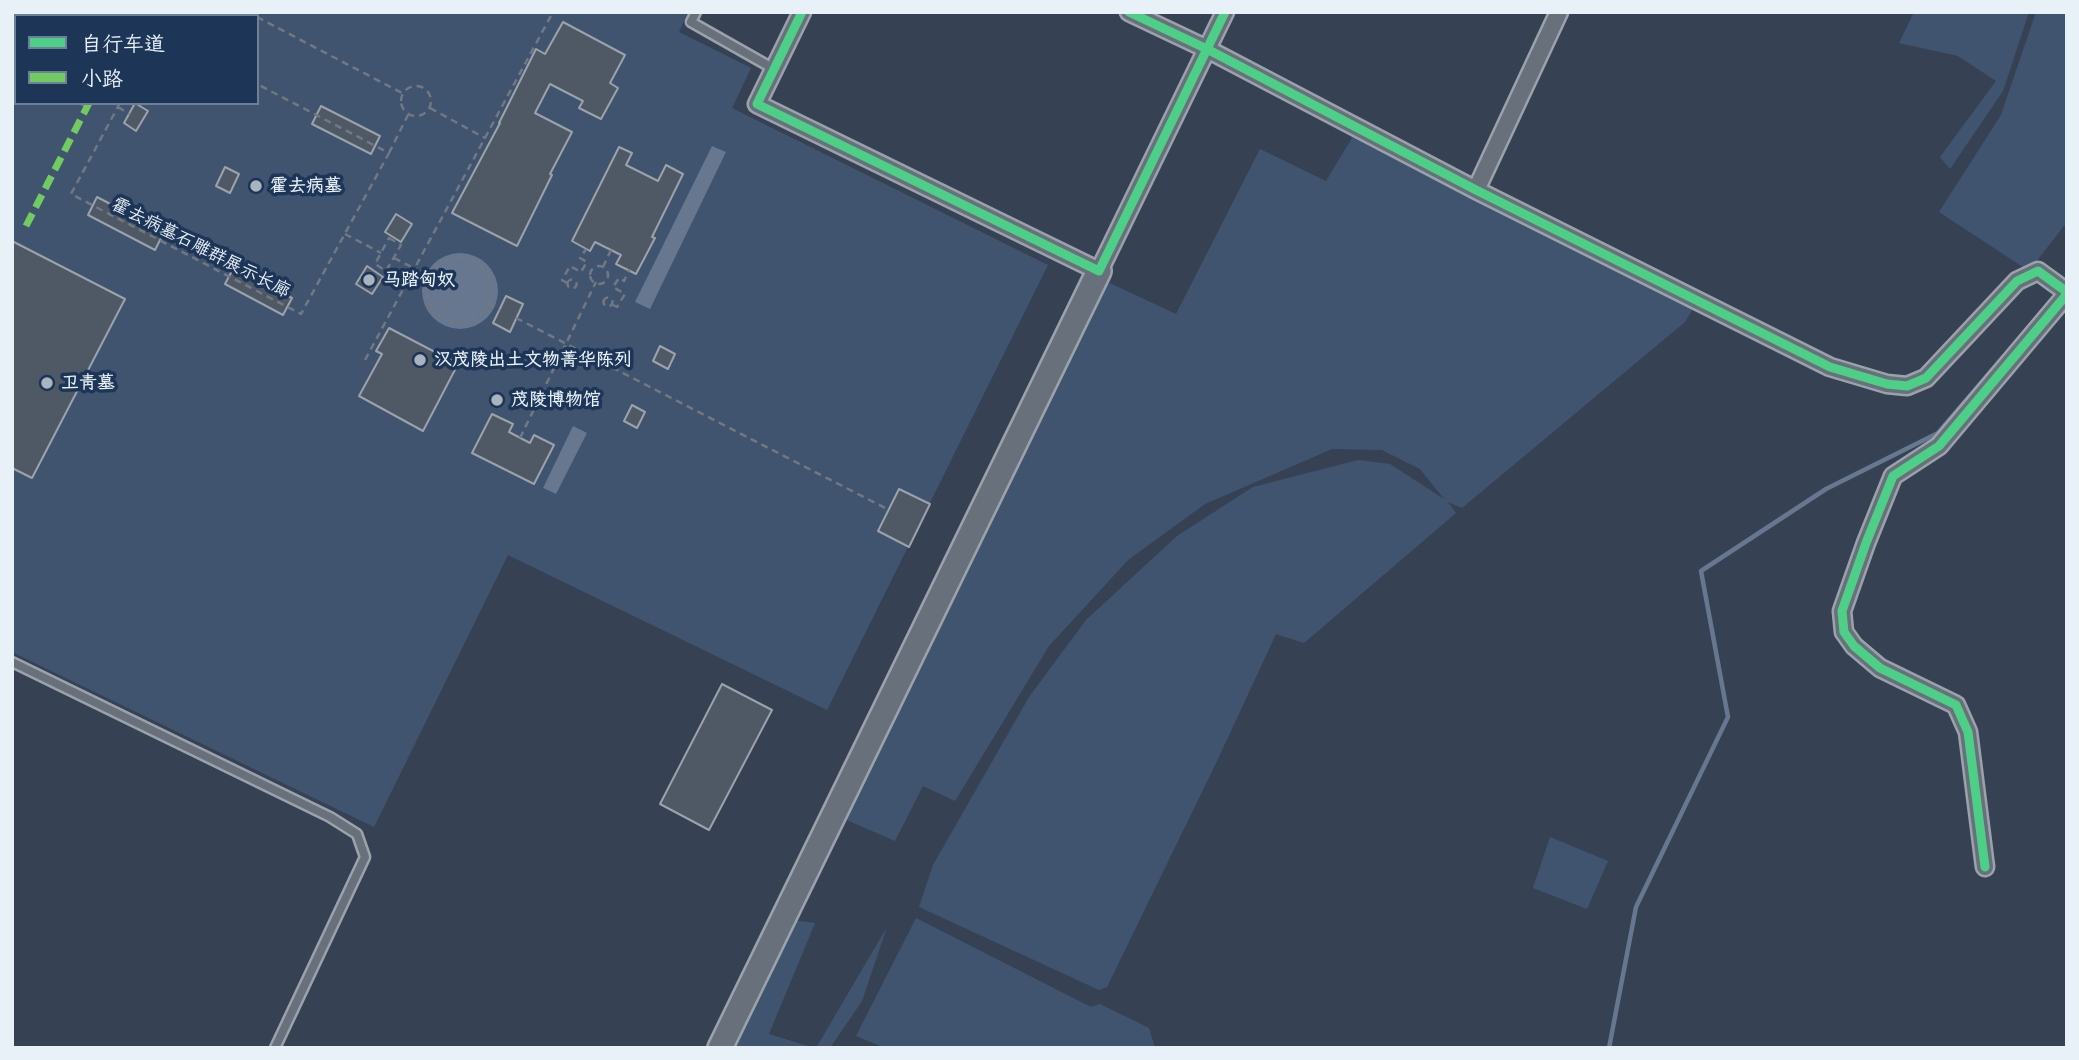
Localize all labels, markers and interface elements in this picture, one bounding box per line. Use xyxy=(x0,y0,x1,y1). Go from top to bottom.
legend xyxy=(14,14,259,105)
text: 自行车道 xyxy=(81,30,165,57)
text: 小路 xyxy=(81,65,123,92)
place label: 霍去病墓 xyxy=(270,175,342,197)
marker: 霍去病墓 xyxy=(248,178,264,194)
street label: 霍去病墓石雕群展示长廊 xyxy=(108,193,294,303)
place label: 马踏匈奴 xyxy=(383,269,455,291)
marker: 马踏匈奴 xyxy=(361,272,377,288)
place label: 汉茂陵出土文物菁华陈列 xyxy=(434,349,632,371)
marker: 汉茂陵出土文物菁华陈列 xyxy=(412,352,428,368)
place label: 卫青墓 xyxy=(61,372,115,394)
marker: 卫青墓 xyxy=(39,375,55,391)
place label: 茂陵博物馆 xyxy=(511,389,601,411)
marker: 茂陵博物馆 xyxy=(489,392,505,408)

